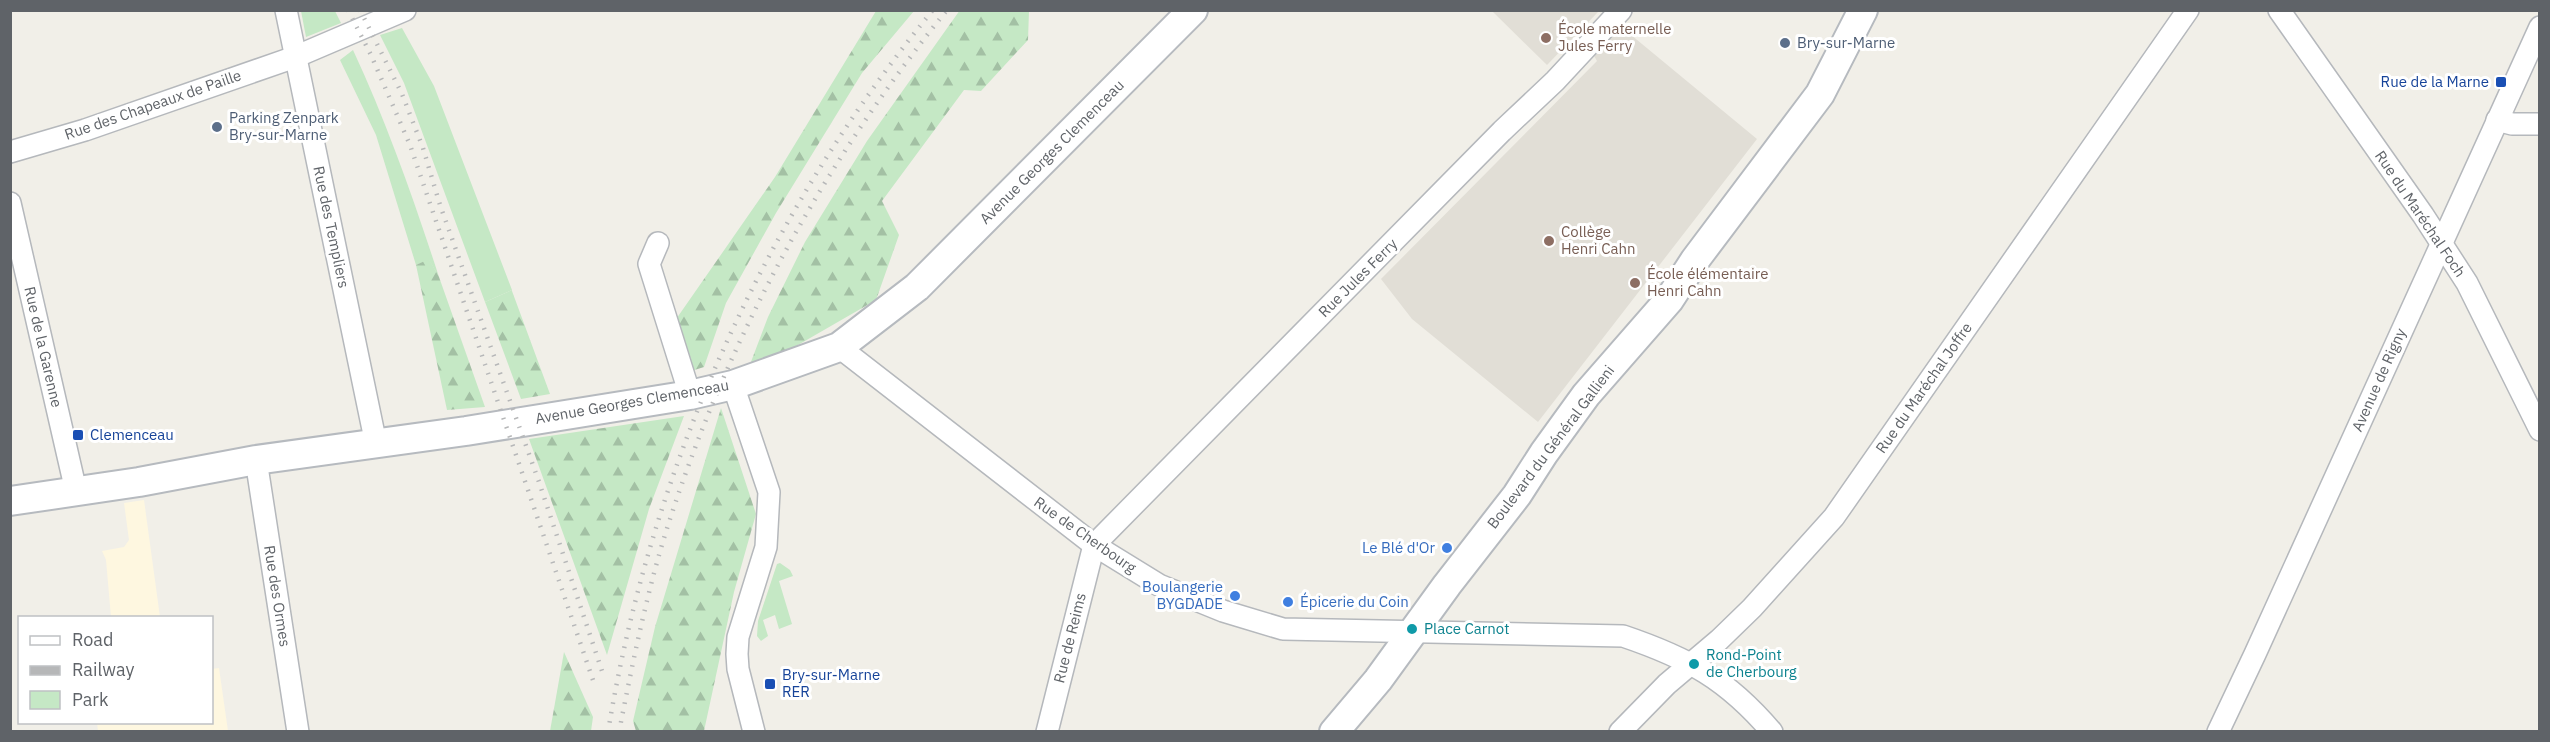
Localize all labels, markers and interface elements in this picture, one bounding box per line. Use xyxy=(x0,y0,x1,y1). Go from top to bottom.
place label: École maternelle Jules Ferry xyxy=(1558,19,1671,55)
marker: École maternelle Jules Ferry xyxy=(1539,31,1553,45)
place label: Bry-sur-Marne xyxy=(1797,33,1895,52)
marker: Bry-sur-Marne xyxy=(1778,36,1792,50)
street label: Rue des Chapeaux de Paille xyxy=(62,65,244,144)
place label: Rue de la Marne xyxy=(2381,72,2489,91)
street label: Avenue Georges Clemenceau xyxy=(975,75,1128,228)
marker: Rue de la Marne xyxy=(2494,75,2508,89)
place label: Parking Zenpark Bry-sur-Marne xyxy=(229,108,339,144)
marker: Parking Zenpark Bry-sur-Marne xyxy=(210,120,224,134)
street label: Rue du Maréchal Foch xyxy=(2371,147,2470,281)
street label: Rue des Templiers xyxy=(309,164,354,290)
place label: Collège Henri Cahn xyxy=(1561,222,1636,258)
street label: Rue Jules Ferry xyxy=(1314,234,1402,321)
marker: Collège Henri Cahn xyxy=(1542,234,1556,248)
place label: École élémentaire Henri Cahn xyxy=(1647,264,1768,300)
marker: École élémentaire Henri Cahn xyxy=(1628,276,1642,290)
street label: Rue de la Garenne xyxy=(20,285,67,409)
street label: Rue du Maréchal Joffre xyxy=(1871,319,1976,457)
street label: Avenue de Rigny xyxy=(2347,325,2410,434)
street label: Boulevard du Général Gallieni xyxy=(1483,361,1618,532)
street label: Avenue Georges Clemenceau xyxy=(534,375,730,428)
place label: Clemenceau xyxy=(90,425,174,444)
marker: Clemenceau xyxy=(71,428,85,442)
street label: Rue de Cherbourg xyxy=(1030,492,1140,577)
place label: Le Blé d'Or xyxy=(1362,538,1435,557)
marker: Le Blé d'Or xyxy=(1440,541,1454,555)
street label: Rue des Ormes xyxy=(260,544,295,648)
place label: Boulangerie BYGDADE xyxy=(1142,577,1223,613)
marker: Boulangerie BYGDADE xyxy=(1228,589,1242,603)
street label: Rue de Reims xyxy=(1049,591,1090,685)
place label: Épicerie du Coin xyxy=(1300,592,1409,611)
marker: Épicerie du Coin xyxy=(1281,595,1295,609)
legend xyxy=(18,616,213,724)
place label: Place Carnot xyxy=(1424,619,1509,638)
marker: Place Carnot xyxy=(1405,622,1419,636)
text: Road xyxy=(72,628,113,651)
place label: Rond-Point de Cherbourg xyxy=(1706,645,1797,681)
marker: Rond-Point de Cherbourg xyxy=(1687,657,1701,671)
text: Railway xyxy=(72,658,134,681)
place label: Bry-sur-Marne RER xyxy=(782,665,880,701)
marker: Bry-sur-Marne RER xyxy=(763,677,777,691)
text: Park xyxy=(72,688,109,711)

